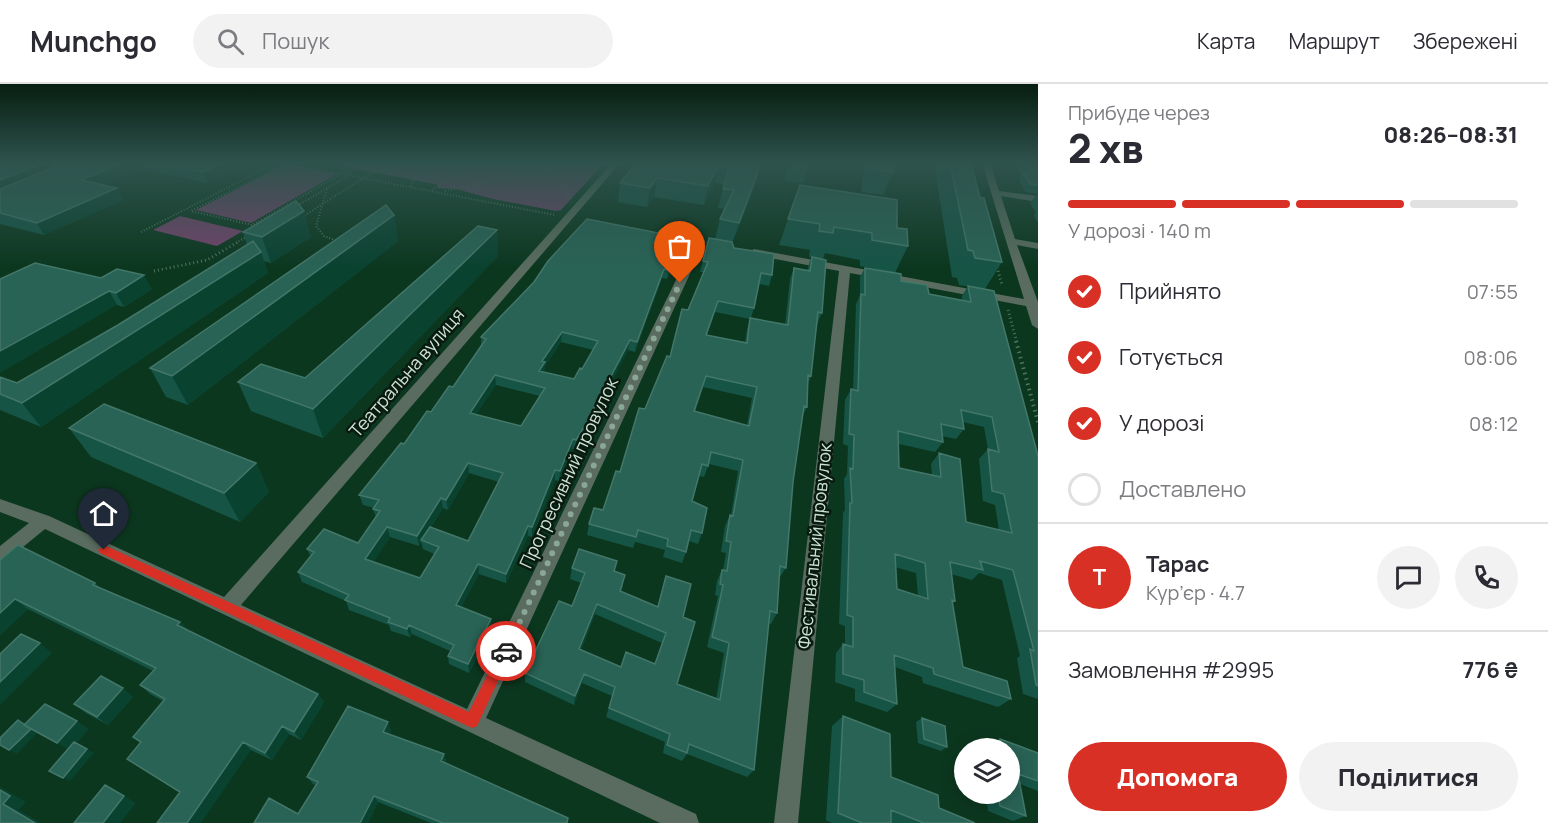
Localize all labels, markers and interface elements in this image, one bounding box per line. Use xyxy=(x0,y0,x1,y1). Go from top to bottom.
search box xyxy=(193,14,613,68)
text: Munchgo xyxy=(30,22,157,60)
icon: search xyxy=(214,25,247,58)
text: Пошук xyxy=(262,26,329,56)
text: Карта xyxy=(1197,27,1255,55)
text: Маршрут xyxy=(1288,27,1380,55)
text: Збережені xyxy=(1413,27,1518,55)
text: Прибуде через xyxy=(1068,99,1210,126)
text: 08:26–08:31 xyxy=(1383,120,1518,150)
text: 2 хв xyxy=(1068,121,1143,175)
text: У дорозі · 140 m xyxy=(1068,217,1211,244)
pin xyxy=(654,221,705,283)
icon: bag xyxy=(663,230,696,263)
icon: check xyxy=(1068,275,1101,308)
text: Прийнято xyxy=(1119,276,1221,306)
text: 07:55 xyxy=(1467,278,1518,305)
street label: Театральна вулиця xyxy=(343,303,469,442)
icon: check xyxy=(1068,341,1101,374)
text: Готується xyxy=(1119,342,1223,372)
text: 08:06 xyxy=(1464,344,1518,371)
street label: Прогресивний провулок xyxy=(513,372,623,572)
icon: check xyxy=(1068,407,1101,440)
text: У дорозі xyxy=(1119,408,1205,438)
text: 08:12 xyxy=(1469,410,1518,437)
street label: Фестивальний провулок xyxy=(791,441,837,650)
text: Доставлено xyxy=(1119,474,1246,504)
pin xyxy=(78,488,129,550)
icon: home xyxy=(87,497,120,530)
button: chat xyxy=(1377,546,1440,609)
button: phone xyxy=(1455,546,1518,609)
text: Тарас xyxy=(1146,549,1209,579)
text: Т xyxy=(1093,562,1106,592)
text: Кур’єр · 4.7 xyxy=(1146,579,1245,606)
courier xyxy=(476,621,536,681)
icon: car xyxy=(490,635,523,668)
text: Замовлення #2995 xyxy=(1068,655,1274,685)
text: 776 ₴ xyxy=(1463,655,1518,685)
map controls xyxy=(954,738,1020,804)
button: layers xyxy=(954,738,1020,804)
button: Допомога xyxy=(1068,742,1287,811)
button: Поділитися xyxy=(1299,742,1518,811)

